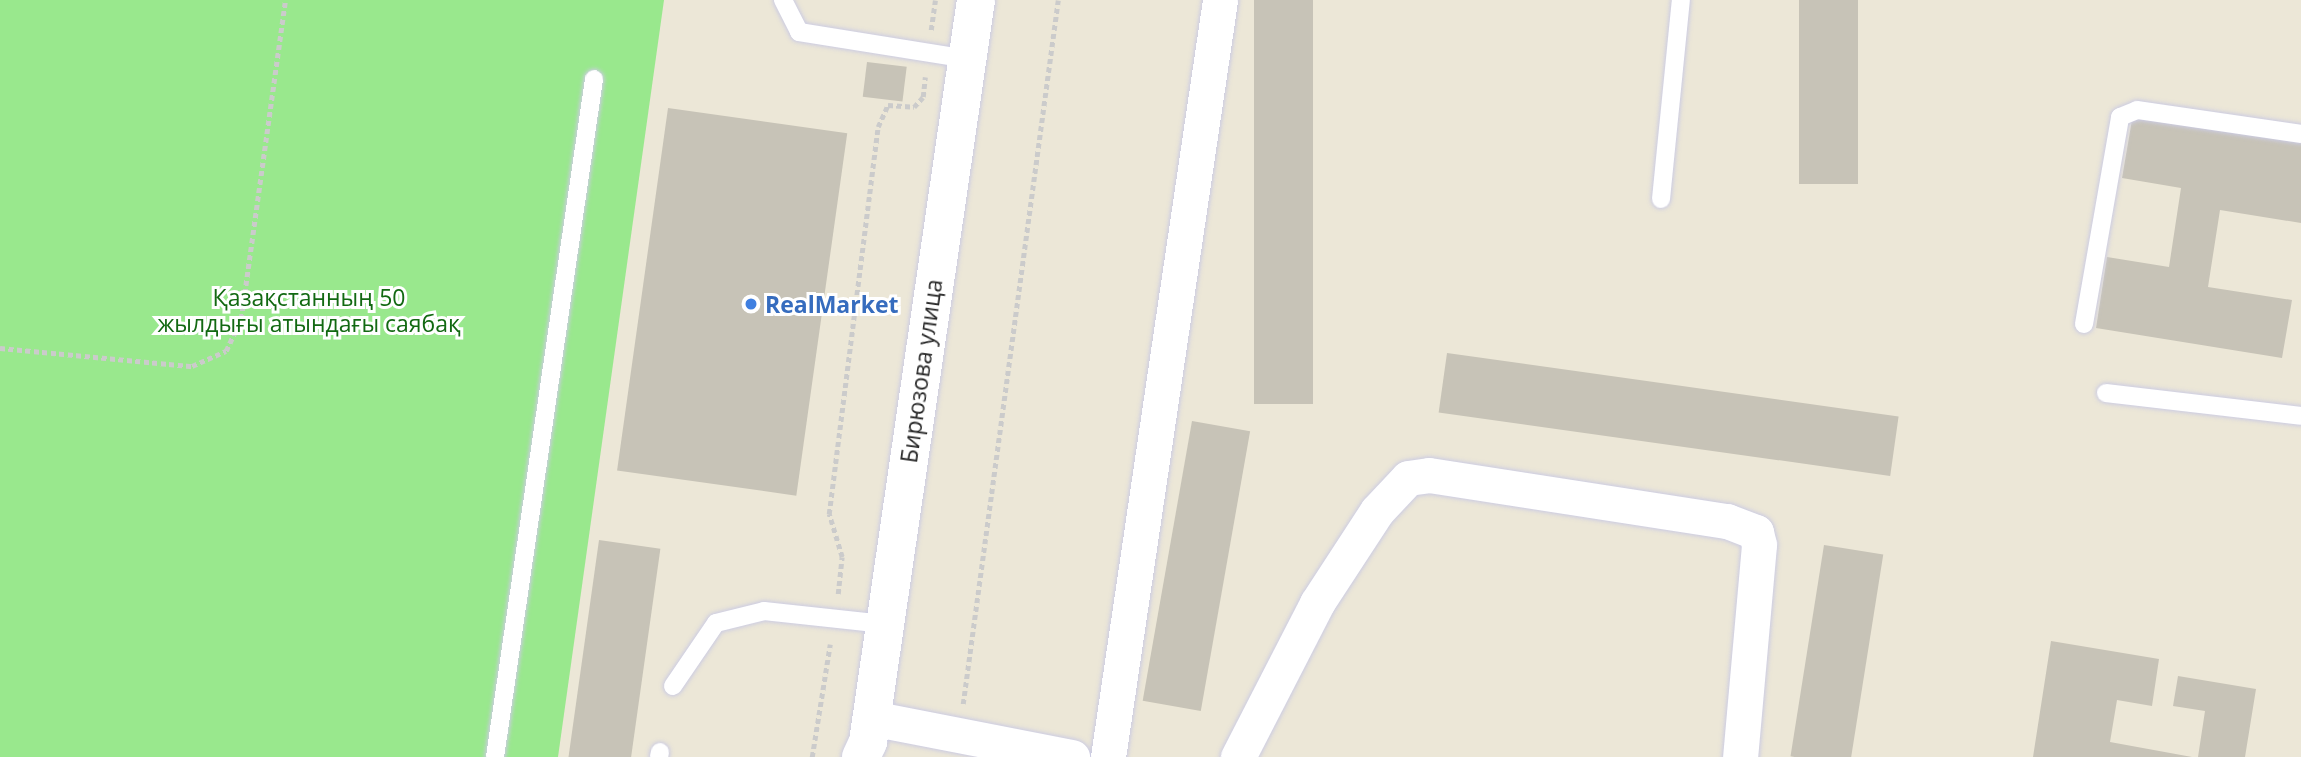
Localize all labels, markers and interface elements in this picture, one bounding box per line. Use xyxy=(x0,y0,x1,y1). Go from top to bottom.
street label: Бирюзова улица xyxy=(894,277,948,465)
park label: Қазақстанның 50 жылдығы атындағы саябақ xyxy=(157,283,461,337)
place label: RealMarket xyxy=(765,290,899,318)
marker: RealMarket xyxy=(743,296,759,312)

